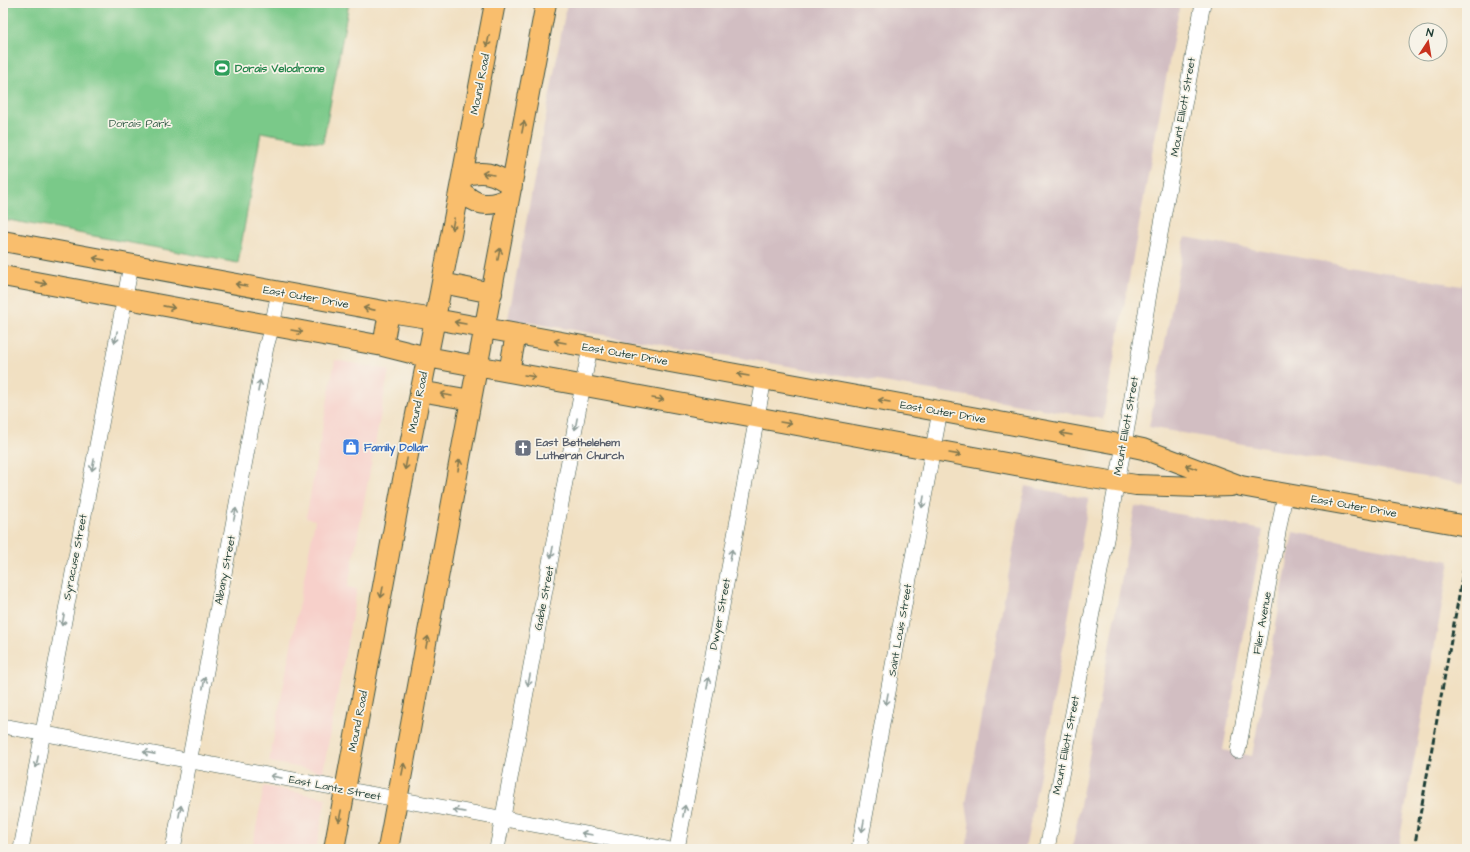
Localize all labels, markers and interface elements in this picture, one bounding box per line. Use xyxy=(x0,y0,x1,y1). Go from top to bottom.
north arrow xyxy=(1408,22,1448,62)
text: N xyxy=(1425,25,1435,41)
one-way arrow xyxy=(484,34,492,47)
street label: Mound Road xyxy=(467,52,493,116)
street label: Mount Elliott Street xyxy=(1167,56,1199,158)
sports icon: Dorais Velodrome xyxy=(212,58,232,78)
place label: Dorais Velodrome xyxy=(235,61,325,76)
park label: Dorais Park xyxy=(109,116,171,131)
one-way arrow xyxy=(519,121,527,134)
one-way arrow xyxy=(482,170,495,178)
one-way arrow xyxy=(449,217,457,230)
one-way arrow xyxy=(495,248,503,261)
one-way arrow xyxy=(93,254,106,262)
one-way arrow xyxy=(34,279,47,287)
one-way arrow xyxy=(235,281,248,289)
street label: East Outer Drive xyxy=(262,282,350,312)
one-way arrow xyxy=(162,303,175,311)
one-way arrow xyxy=(363,304,376,312)
one-way arrow xyxy=(454,319,467,327)
one-way arrow xyxy=(290,327,303,335)
one-way arrow xyxy=(112,330,120,343)
one-way arrow xyxy=(554,338,567,346)
street label: East Outer Drive xyxy=(581,339,669,369)
street label: Mound Road xyxy=(405,370,431,434)
one-way arrow xyxy=(737,371,750,379)
one-way arrow xyxy=(523,372,536,380)
street label: Mount Elliott Street xyxy=(1110,375,1142,477)
one-way arrow xyxy=(255,380,263,393)
one-way arrow xyxy=(440,391,453,399)
one-way arrow xyxy=(651,396,664,404)
one-way arrow xyxy=(878,397,891,405)
street label: East Outer Drive xyxy=(899,397,987,427)
one-way arrow xyxy=(572,417,580,430)
one-way arrow xyxy=(779,419,792,427)
one-way arrow xyxy=(1060,430,1073,438)
place label: East Bethelehem Lutheran Church xyxy=(536,435,624,463)
shop icon: Family Dollar xyxy=(341,437,361,457)
church icon: East Bethelehem Lutheran Church xyxy=(513,438,533,458)
place label: Family Dollar xyxy=(364,440,429,457)
one-way arrow xyxy=(948,450,961,458)
one-way arrow xyxy=(401,457,409,470)
one-way arrow xyxy=(88,458,96,471)
one-way arrow xyxy=(456,458,464,471)
one-way arrow xyxy=(1186,463,1198,471)
street label: East Outer Drive xyxy=(1310,491,1398,521)
one-way arrow xyxy=(919,495,927,508)
one-way arrow xyxy=(232,508,240,521)
street label: Syracuse Street xyxy=(59,512,92,601)
street label: Albany Street xyxy=(211,533,240,606)
one-way arrow xyxy=(548,545,556,558)
one-way arrow xyxy=(727,549,735,562)
street label: Gable Street xyxy=(530,564,558,632)
street label: Dwyer Street xyxy=(706,576,735,651)
street label: Saint Louis Street xyxy=(884,582,916,677)
one-way arrow xyxy=(377,585,385,598)
street label: Filer Avenue xyxy=(1249,591,1275,655)
one-way arrow xyxy=(59,613,67,626)
one-way arrow xyxy=(423,635,431,648)
one-way arrow xyxy=(524,673,532,686)
one-way arrow xyxy=(200,677,208,690)
one-way arrow xyxy=(704,677,712,690)
street label: Mound Road xyxy=(345,689,371,753)
one-way arrow xyxy=(883,692,891,705)
street label: Mount Elliott Street xyxy=(1049,694,1083,796)
one-way arrow xyxy=(143,749,156,757)
one-way arrow xyxy=(33,755,41,768)
one-way arrow xyxy=(399,763,407,776)
street label: East Lantz Street xyxy=(288,772,383,804)
one-way arrow xyxy=(270,773,283,781)
one-way arrow xyxy=(176,805,184,818)
one-way arrow xyxy=(680,805,688,818)
one-way arrow xyxy=(453,807,466,815)
one-way arrow xyxy=(336,809,344,822)
one-way arrow xyxy=(859,820,867,833)
one-way arrow xyxy=(581,830,594,838)

